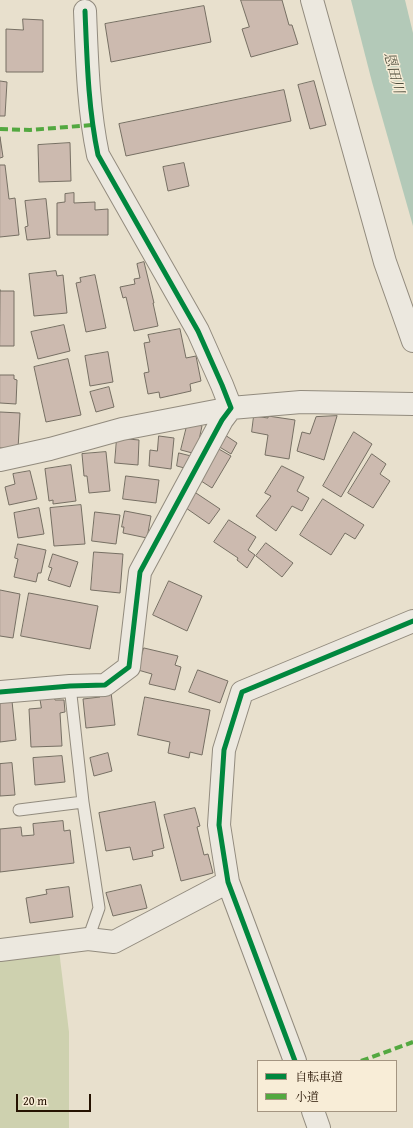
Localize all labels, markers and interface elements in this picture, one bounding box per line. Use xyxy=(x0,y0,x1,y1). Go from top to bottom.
water label: 恩田川 xyxy=(379,51,407,95)
legend xyxy=(257,1060,397,1112)
text: 自転車道 xyxy=(295,1068,343,1085)
scale bar xyxy=(18,1086,93,1112)
text: 小道 xyxy=(295,1088,319,1105)
text: 20 m xyxy=(23,1092,47,1109)

